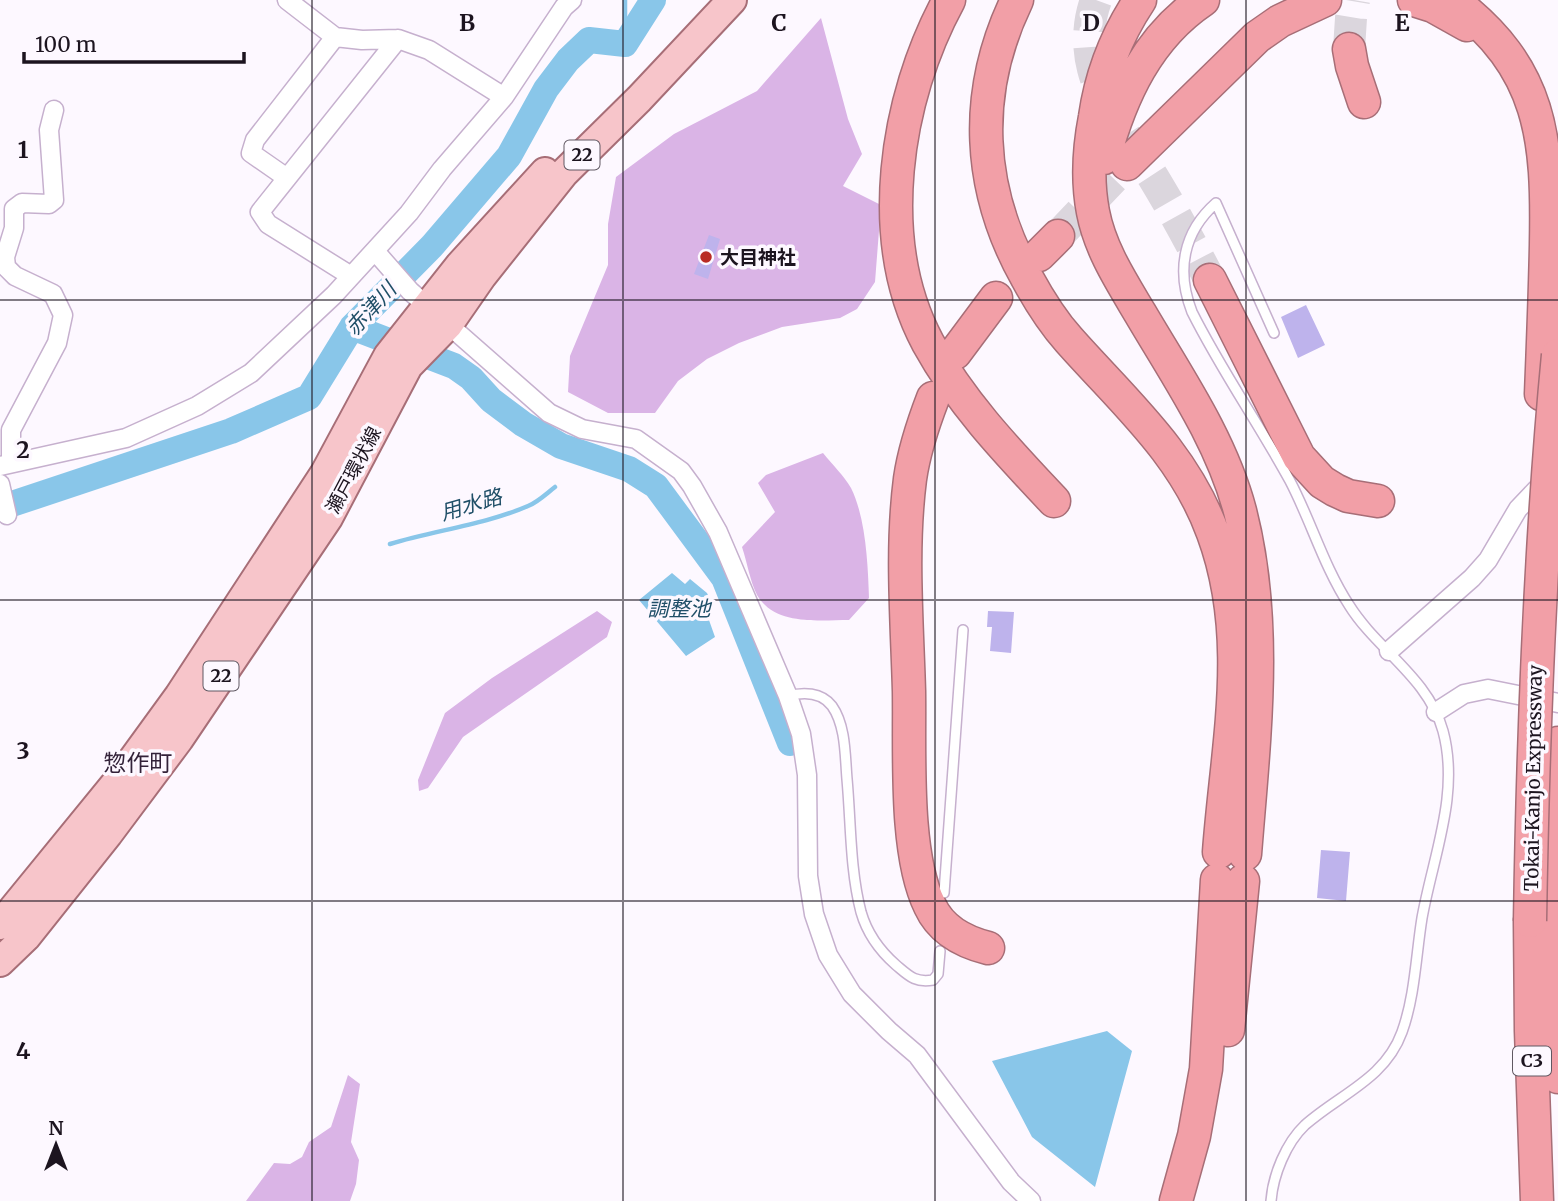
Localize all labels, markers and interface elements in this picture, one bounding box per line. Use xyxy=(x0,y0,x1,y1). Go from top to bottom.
text: B xyxy=(459,8,475,37)
text: C xyxy=(771,8,787,37)
text: D xyxy=(1082,8,1100,37)
text: E xyxy=(1394,8,1410,37)
scale bar xyxy=(24,21,245,65)
text: 100 m xyxy=(35,31,97,58)
text: 1 xyxy=(18,135,29,164)
road number: 22 xyxy=(564,140,600,170)
place label: 大目神社 xyxy=(720,245,796,269)
marker: 大目神社 xyxy=(698,249,714,265)
water label: 赤津川 xyxy=(340,275,403,341)
street label: 瀬戸環状線 xyxy=(320,422,386,518)
text: 2 xyxy=(16,435,30,464)
water label: 用水路 xyxy=(437,482,507,526)
water label: 調整池 xyxy=(648,595,712,622)
road number: 22 xyxy=(204,662,238,690)
street label: Tokai-Kanjo Expressway xyxy=(1519,665,1547,891)
text: 3 xyxy=(16,736,30,765)
district label: 惣作町 xyxy=(104,748,173,777)
text: 4 xyxy=(16,1036,31,1065)
road number: C3 xyxy=(1513,1046,1551,1076)
north arrow xyxy=(21,1110,91,1180)
text: N xyxy=(48,1116,64,1140)

